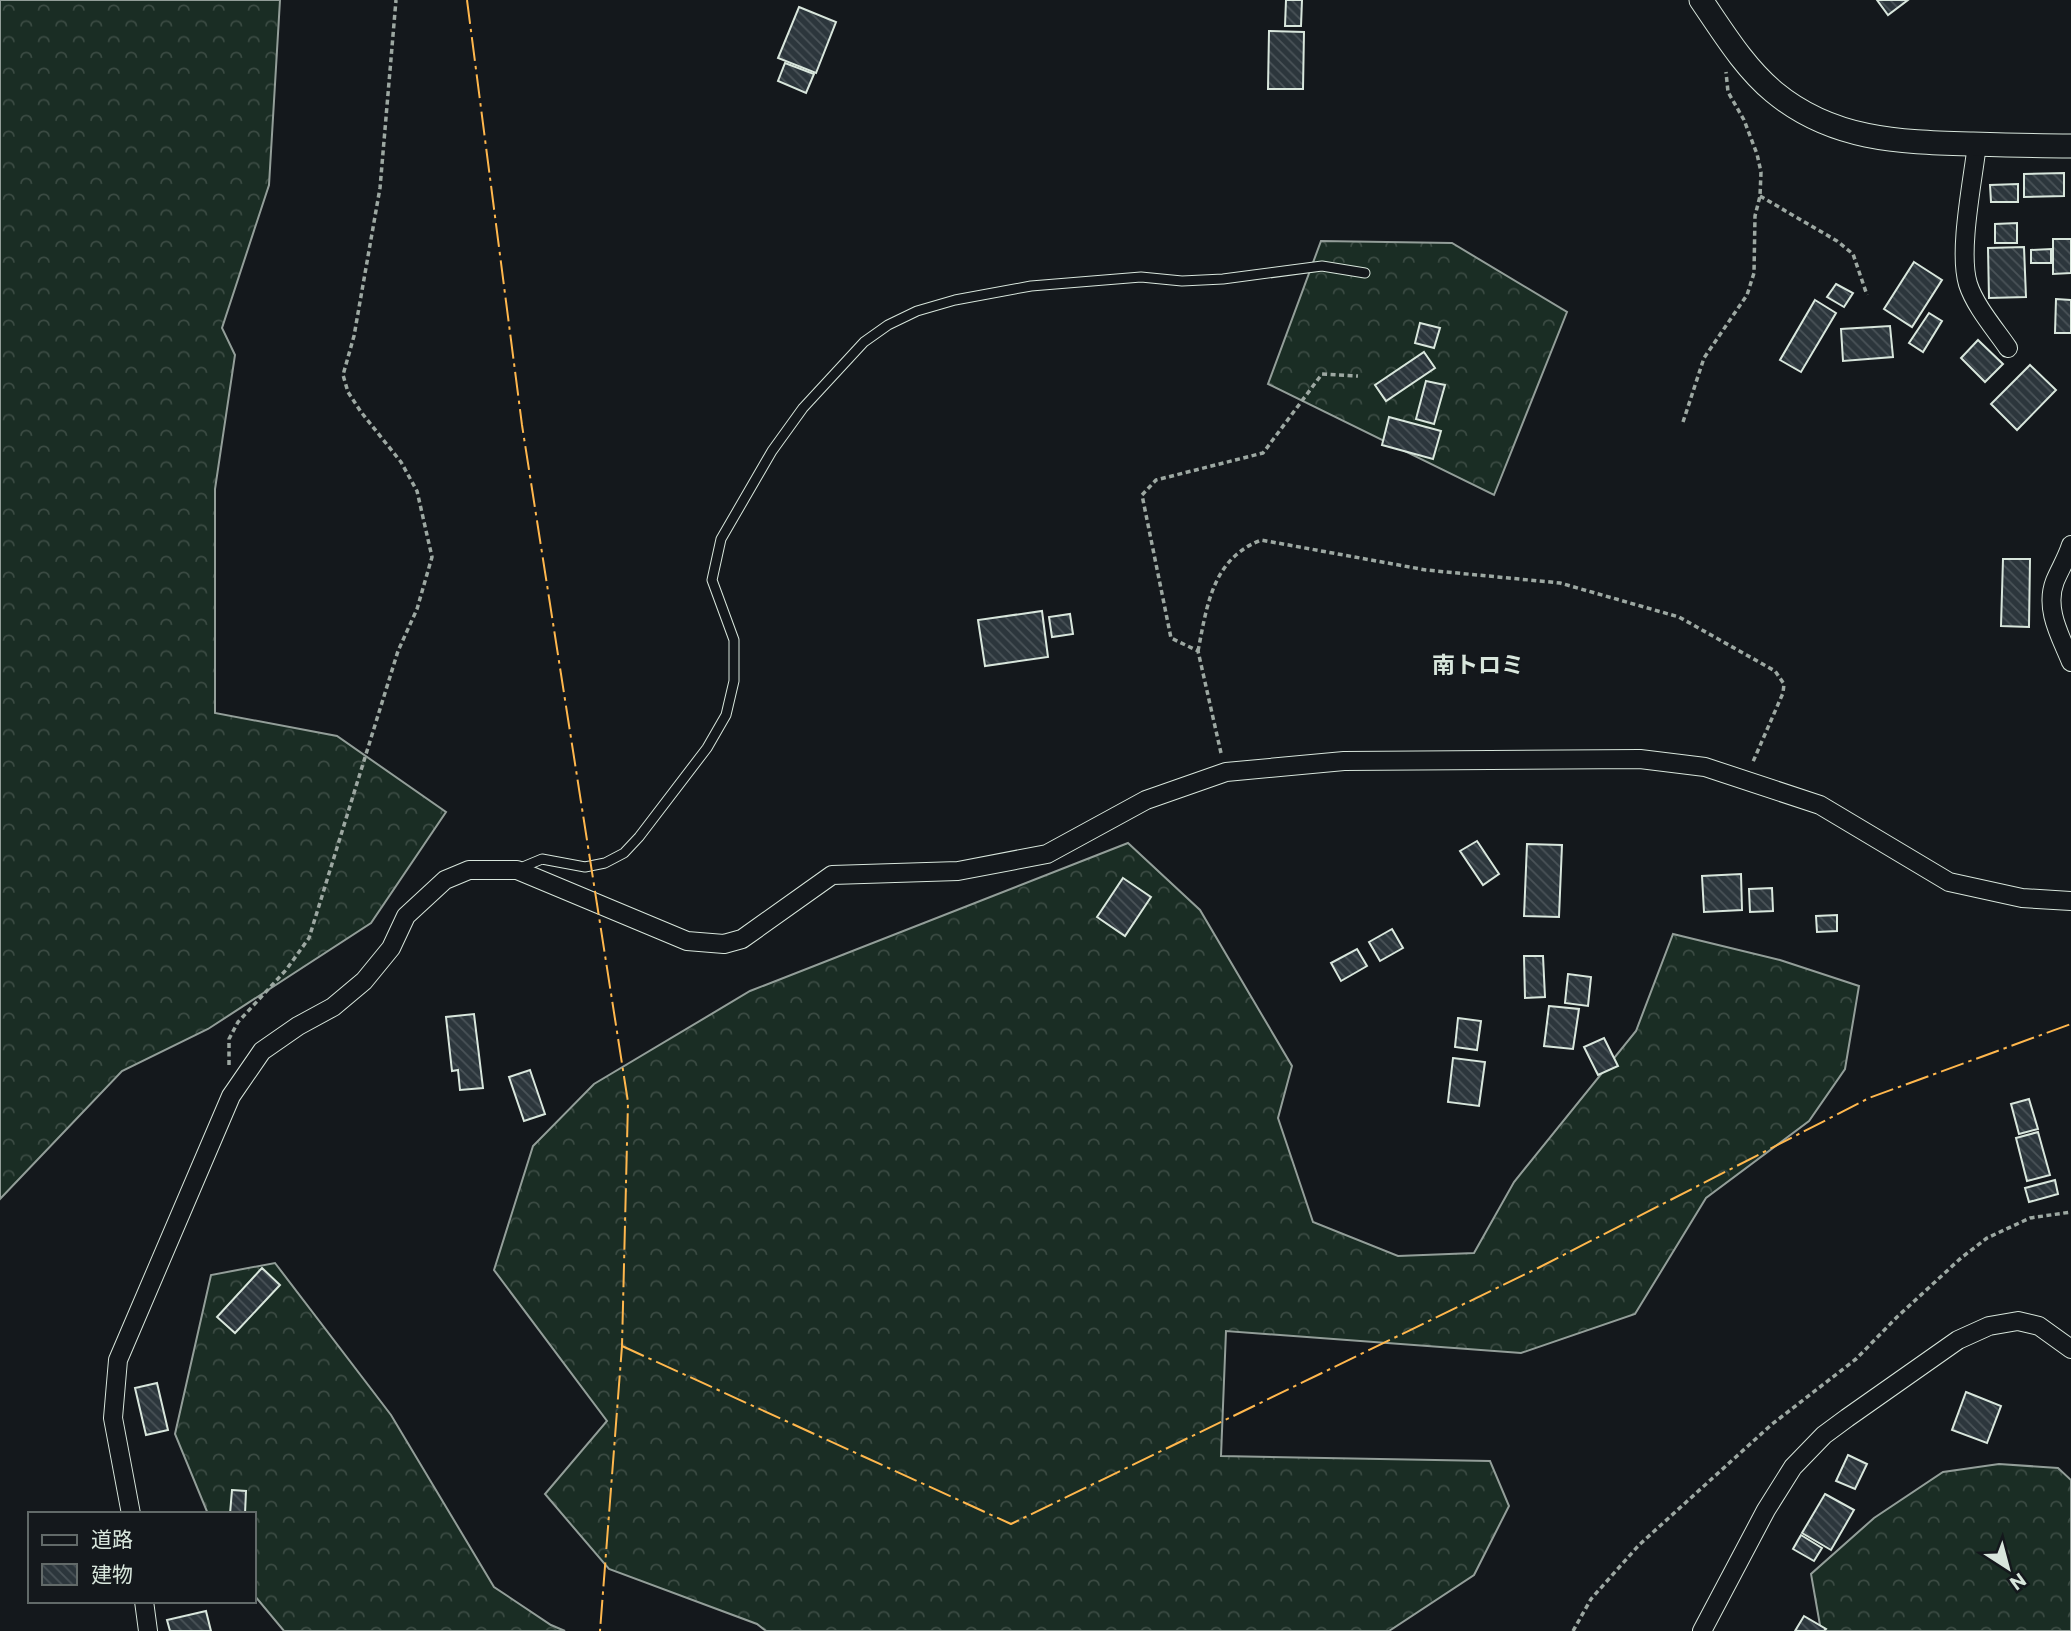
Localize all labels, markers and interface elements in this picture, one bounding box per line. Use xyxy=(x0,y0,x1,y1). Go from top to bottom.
district label: 南トロミ xyxy=(1432,650,1524,678)
legend xyxy=(28,1512,256,1603)
text: 道路 xyxy=(91,1526,133,1551)
north arrow xyxy=(1973,1533,2043,1603)
text: 建物 xyxy=(91,1561,133,1586)
text: N xyxy=(2006,1569,2031,1596)

